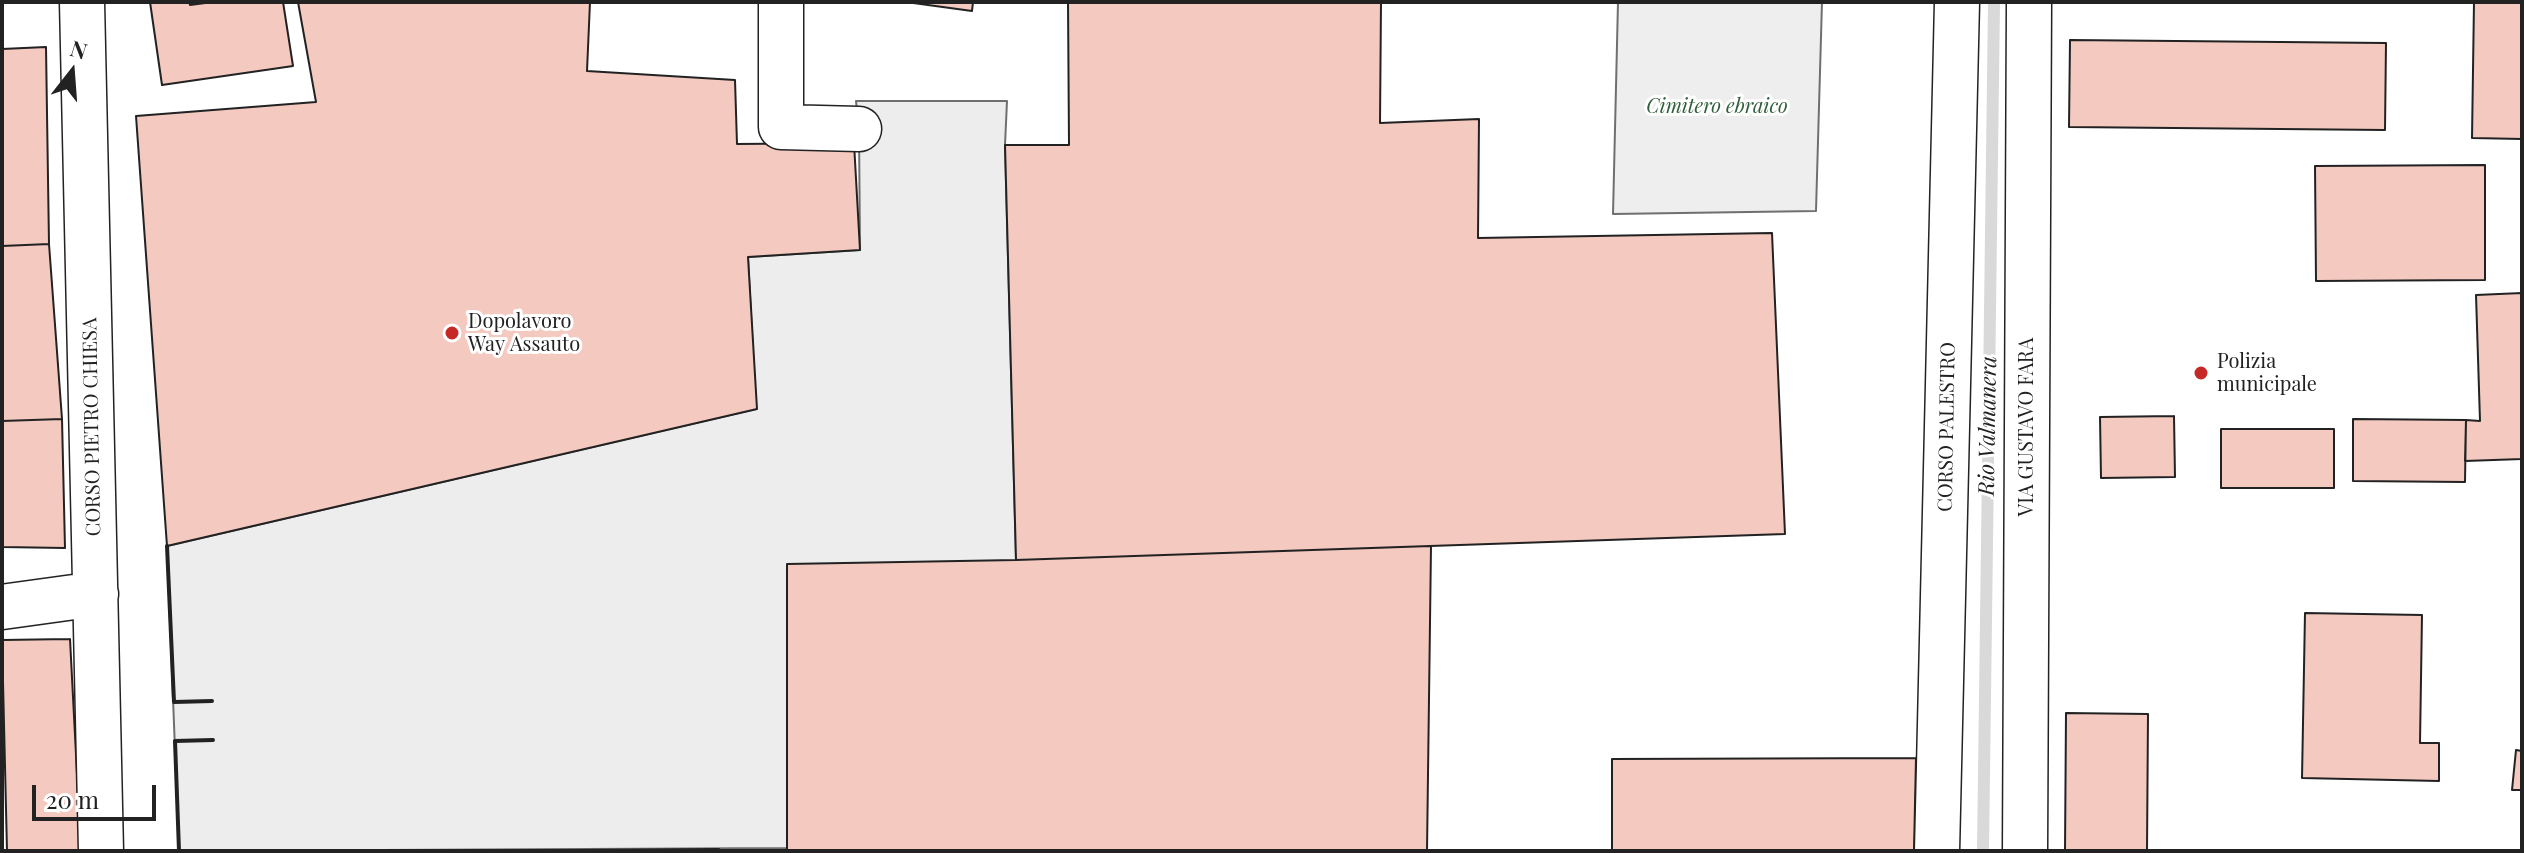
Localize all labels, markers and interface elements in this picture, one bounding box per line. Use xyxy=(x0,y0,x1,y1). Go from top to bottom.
north arrow xyxy=(32,32,112,112)
text: N xyxy=(67,32,91,66)
park label: Cimitero ebraico xyxy=(1646,95,1788,119)
place label: Dopolavoro Way Assauto xyxy=(468,310,580,357)
street label: CORSO PIETRO CHIESA xyxy=(78,317,106,537)
marker: Dopolavoro Way Assauto xyxy=(443,324,461,342)
street label: VIA GUSTAVO FARA xyxy=(2015,338,2039,516)
street label: CORSO PALESTRO xyxy=(1934,342,1960,512)
place label: Polizia municipale xyxy=(2217,350,2317,397)
water label: Rio Valmanera xyxy=(1974,356,2002,496)
marker: Polizia municipale xyxy=(2192,364,2210,382)
scale bar xyxy=(36,769,160,819)
text: 20 m xyxy=(46,783,99,815)

